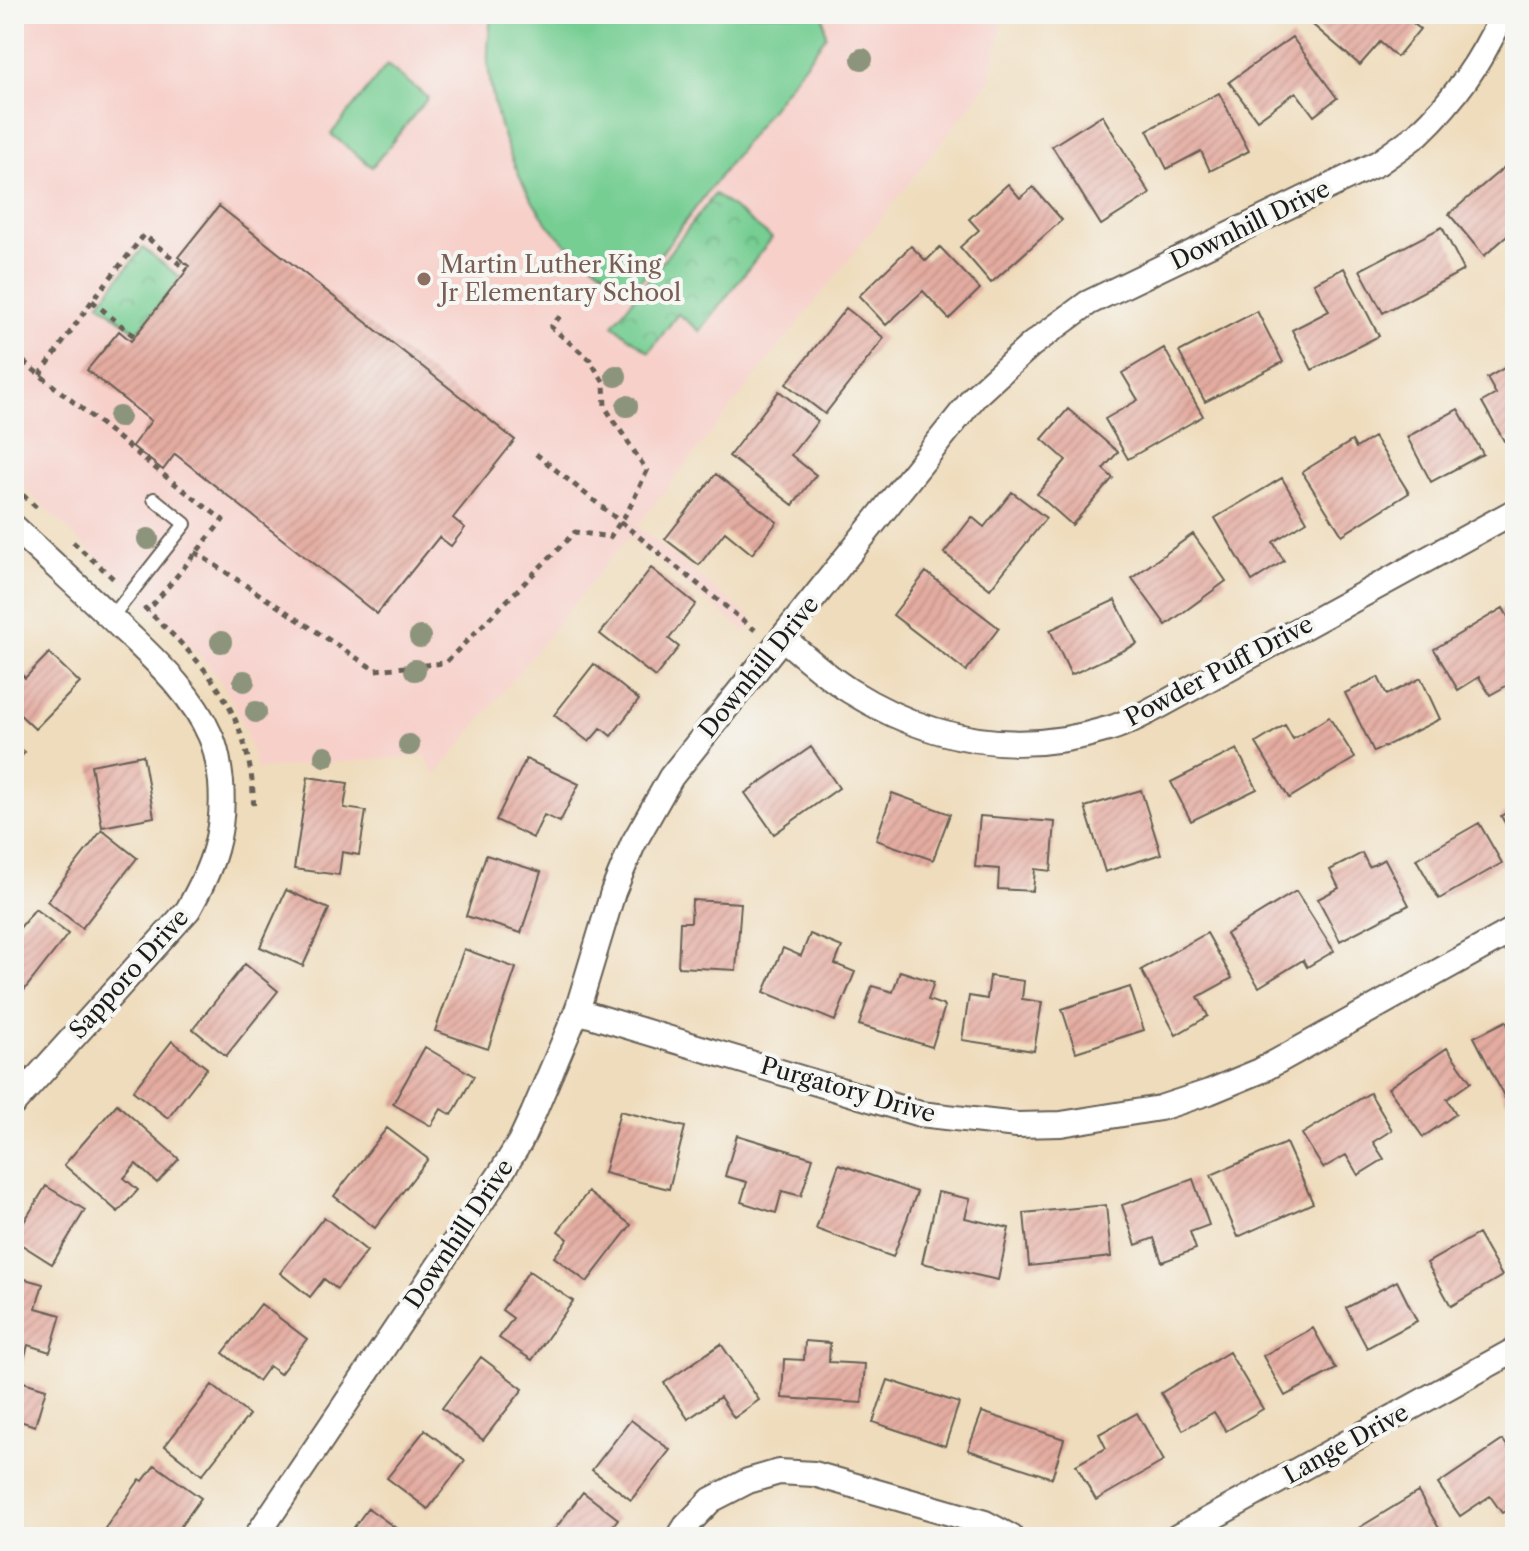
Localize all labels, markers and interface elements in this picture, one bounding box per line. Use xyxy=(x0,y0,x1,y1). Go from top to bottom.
street label: Downhill Drive xyxy=(1165,173,1334,276)
place label: Martin Luther King Jr Elementary School xyxy=(436,250,681,307)
marker: Martin Luther King Jr Elementary School xyxy=(415,270,433,288)
street label: Downhill Drive xyxy=(693,590,825,743)
street label: Powder Puff Drive xyxy=(1120,609,1318,732)
street label: Sapporo Drive xyxy=(63,903,194,1044)
street label: Purgatory Drive xyxy=(757,1051,939,1128)
street label: Downhill Drive xyxy=(398,1154,519,1314)
street label: Lange Drive xyxy=(1278,1397,1413,1490)

